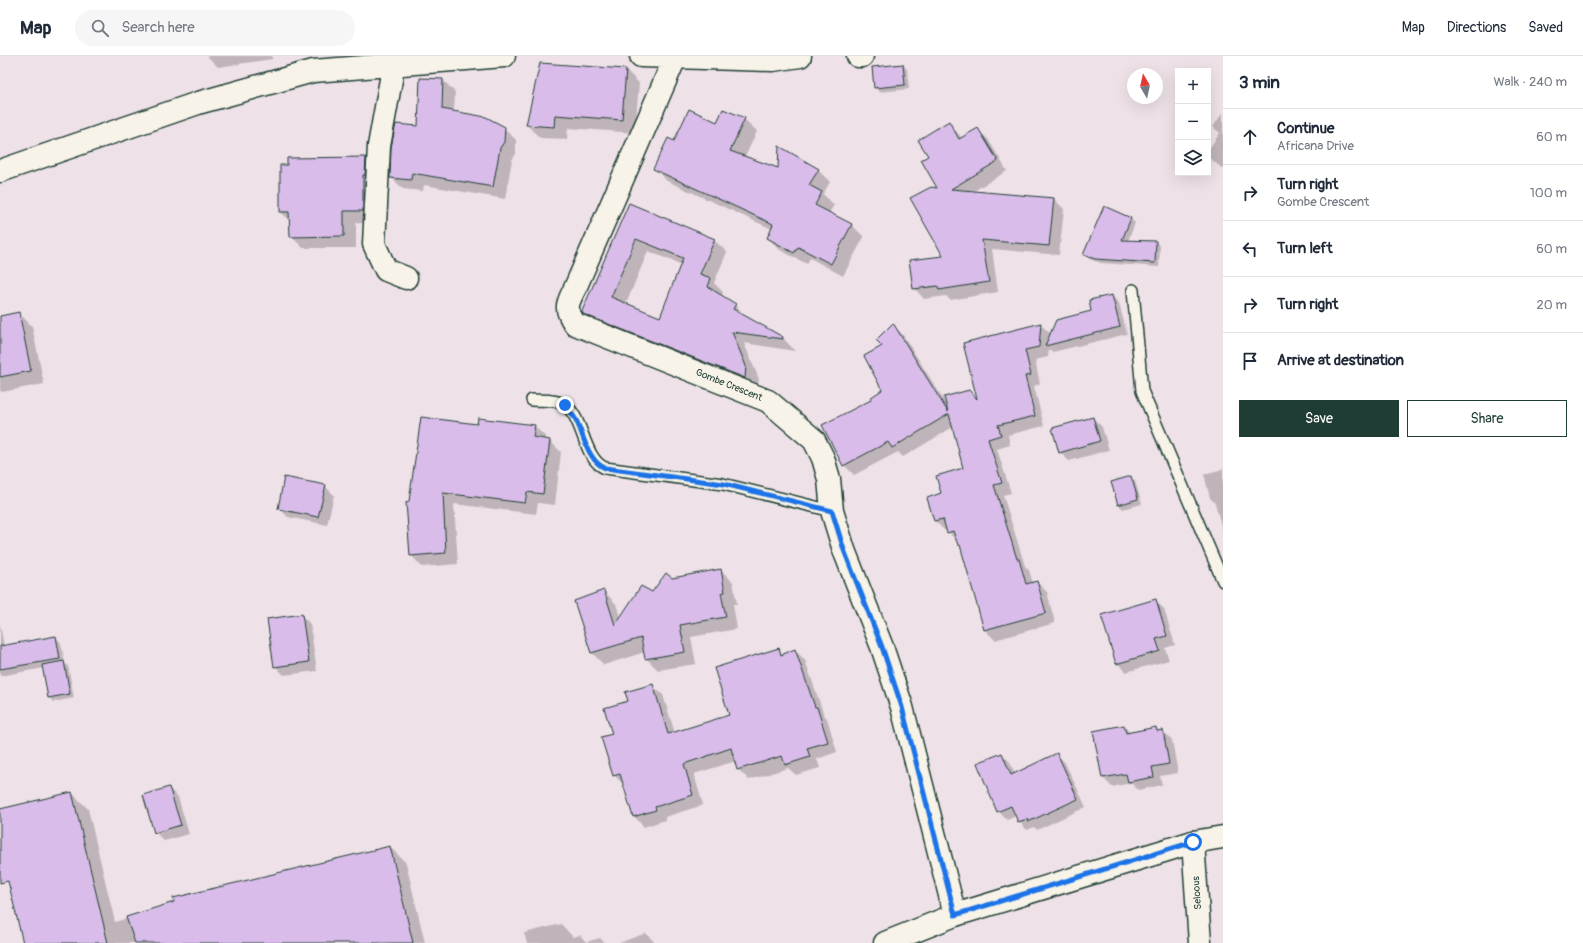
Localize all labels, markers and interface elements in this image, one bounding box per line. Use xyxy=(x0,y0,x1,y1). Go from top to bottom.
search box xyxy=(75,10,355,46)
text: Map xyxy=(20,16,51,40)
icon: search xyxy=(89,17,111,39)
text: Search here xyxy=(121,18,195,37)
text: Map xyxy=(1402,19,1425,36)
text: Directions xyxy=(1447,19,1506,36)
text: Saved xyxy=(1528,19,1563,36)
north arrow xyxy=(1127,68,1163,104)
map controls xyxy=(1175,68,1211,176)
button: + xyxy=(1175,68,1211,104)
text: 3 min xyxy=(1239,72,1280,93)
text: Walk · 240 m xyxy=(1493,74,1567,90)
button: − xyxy=(1175,104,1211,140)
text: Continue xyxy=(1277,119,1335,138)
icon: ahead xyxy=(1239,126,1261,148)
text: 60 m xyxy=(1536,129,1567,145)
text: Africana Drive xyxy=(1277,138,1354,154)
button: layers xyxy=(1175,140,1211,176)
text: Turn right xyxy=(1277,175,1338,194)
icon: right xyxy=(1239,182,1261,204)
text: 100 m xyxy=(1530,185,1567,201)
text: Gombe Crescent xyxy=(1277,194,1369,210)
icon: left xyxy=(1239,238,1261,260)
text: Turn left xyxy=(1277,239,1333,258)
text: 60 m xyxy=(1536,241,1567,257)
icon: right xyxy=(1239,294,1261,316)
text: Turn right xyxy=(1277,295,1338,314)
text: 20 m xyxy=(1536,297,1567,313)
icon: arrive xyxy=(1239,350,1261,372)
text: Arrive at destination xyxy=(1277,351,1404,370)
street label: Gombe Crescent xyxy=(694,366,765,404)
route end xyxy=(556,396,574,414)
button: Save xyxy=(1239,400,1399,437)
button: Share xyxy=(1407,400,1567,437)
route start xyxy=(1184,833,1202,851)
street label: Seloous xyxy=(1190,875,1204,910)

